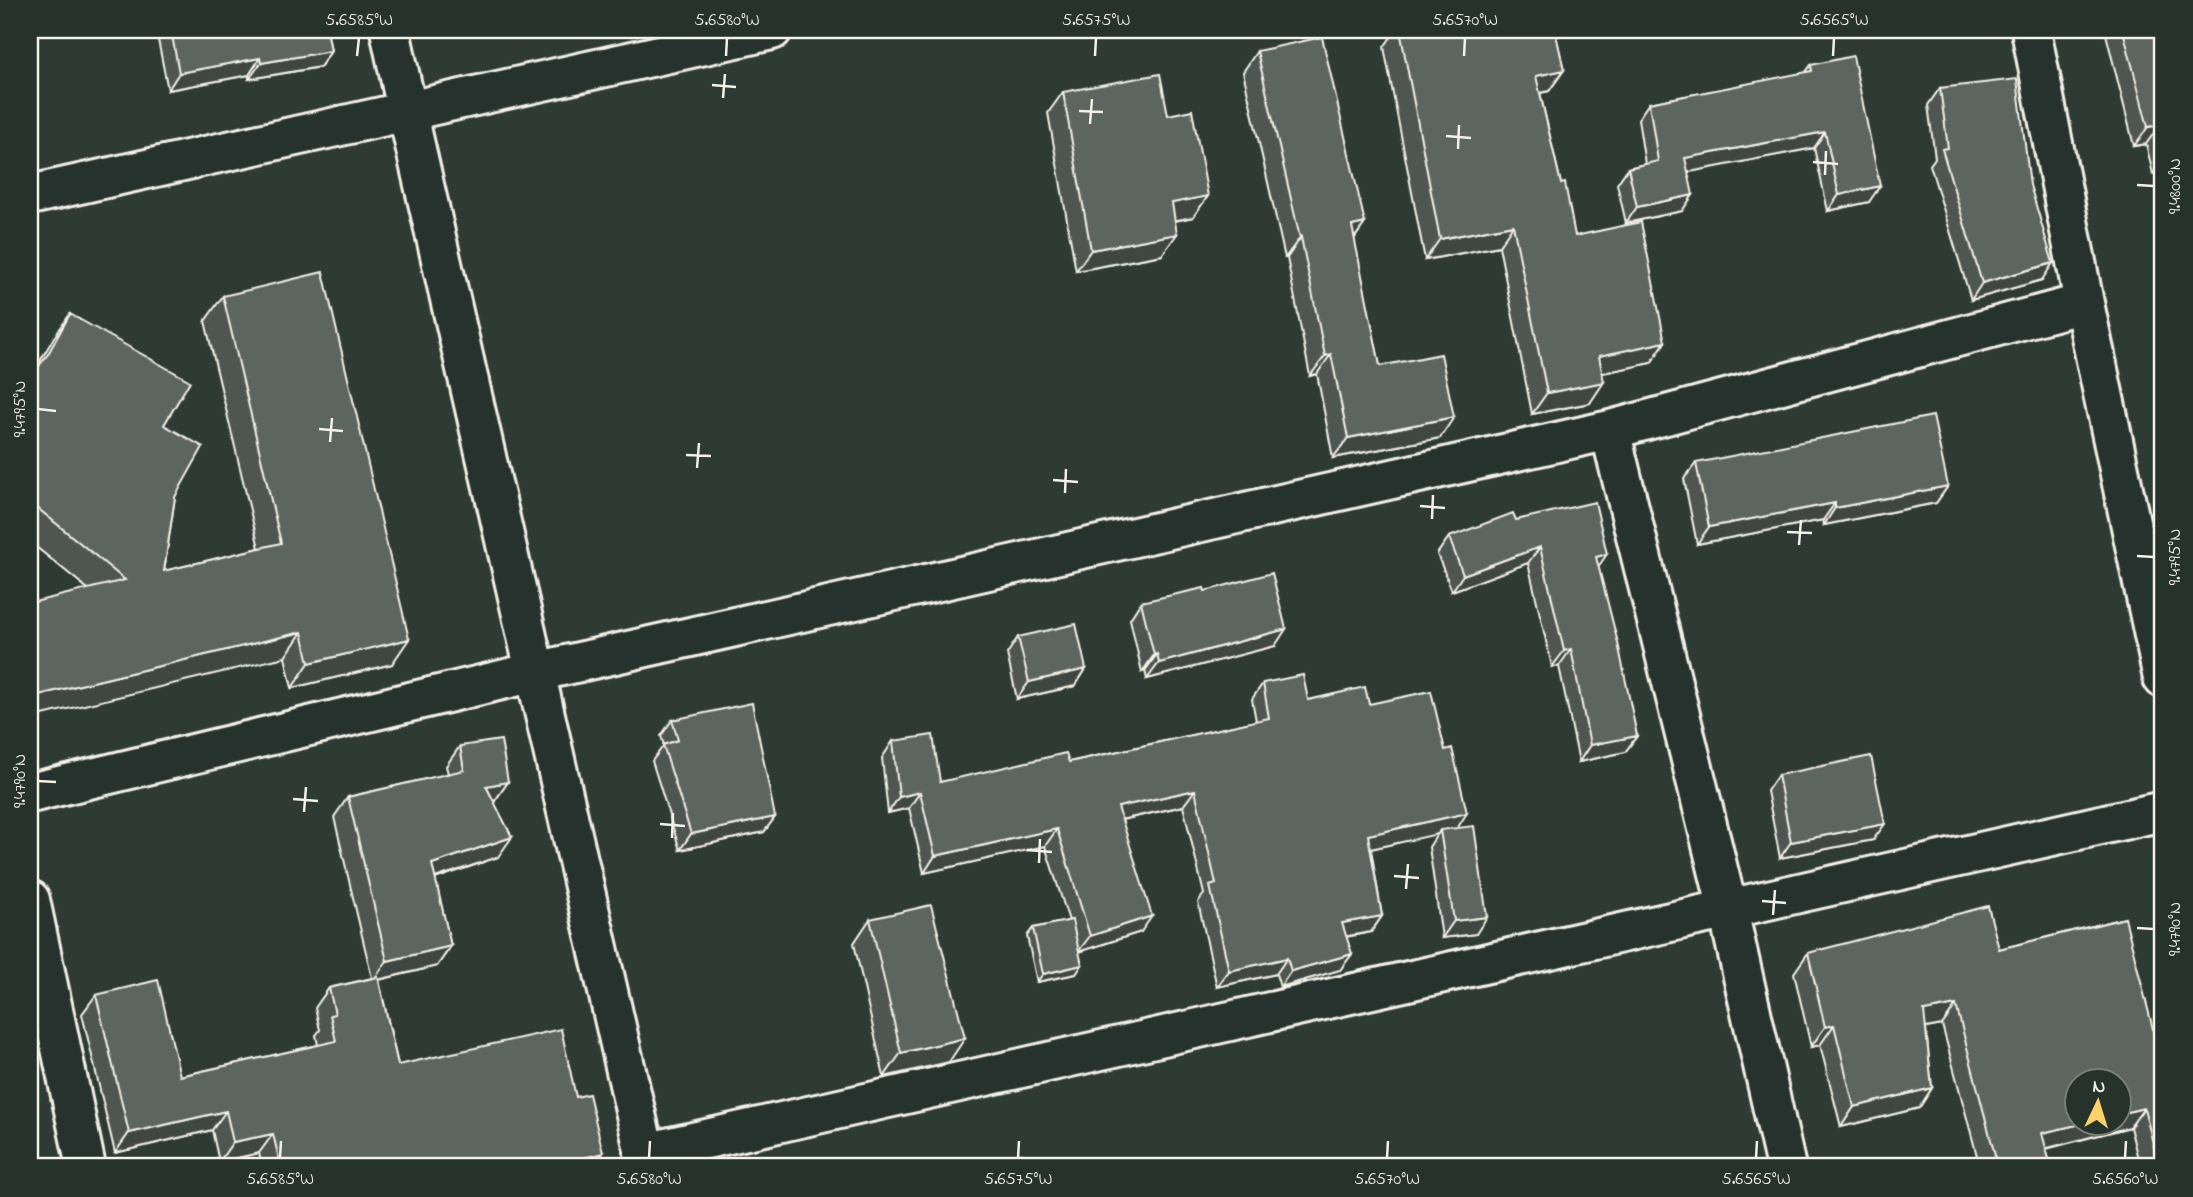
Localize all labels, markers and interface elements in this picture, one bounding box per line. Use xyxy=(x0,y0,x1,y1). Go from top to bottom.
text: 5.6585°W xyxy=(325,8,393,34)
text: 5.6580°W xyxy=(694,8,760,34)
text: 5.6575°W xyxy=(1062,8,1130,34)
text: 5.6570°W xyxy=(1432,8,1498,34)
text: 5.6565°W xyxy=(1799,8,1869,34)
text: 9.4800°N xyxy=(2163,158,2189,214)
text: 9.4795°N xyxy=(8,381,34,437)
text: 9.4795°N xyxy=(2163,529,2189,585)
text: 9.4790°N xyxy=(8,754,34,808)
text: 9.4790°N xyxy=(2163,902,2189,956)
north arrow xyxy=(2064,1068,2134,1138)
text: N xyxy=(2092,1074,2107,1101)
text: 5.6585°W xyxy=(246,1167,314,1193)
text: 5.6580°W xyxy=(616,1167,682,1193)
text: 5.6575°W xyxy=(984,1167,1052,1193)
text: 5.6570°W xyxy=(1354,1167,1420,1193)
text: 5.6565°W xyxy=(1721,1167,1791,1193)
text: 5.6560°W xyxy=(2092,1167,2158,1193)

